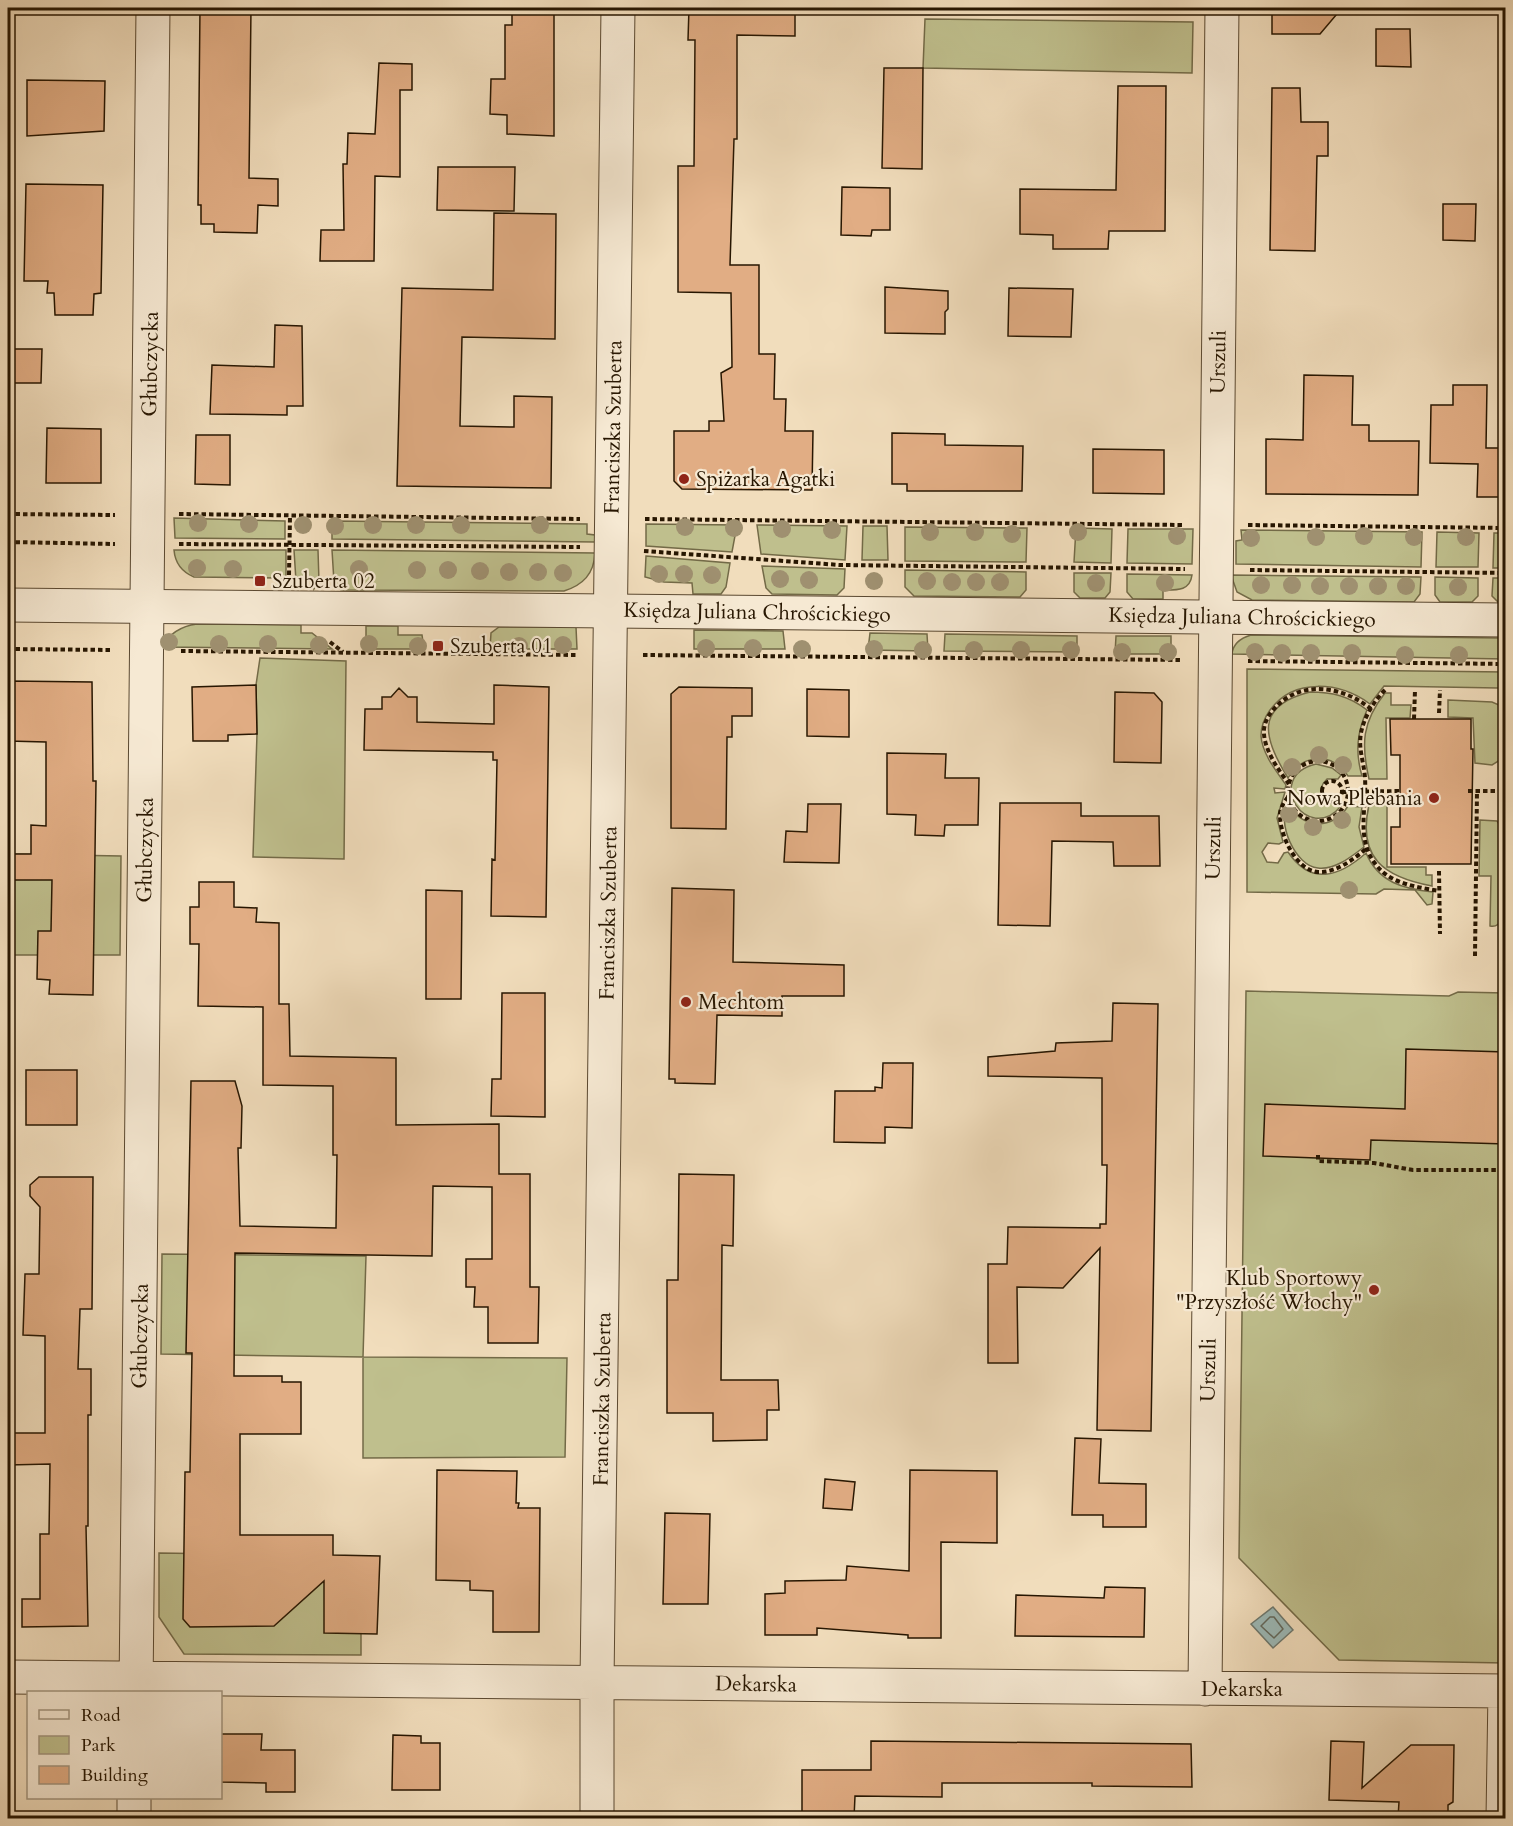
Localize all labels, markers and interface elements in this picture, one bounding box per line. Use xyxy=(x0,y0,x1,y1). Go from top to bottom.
street label: Głubczycka xyxy=(135,311,166,417)
street label: Urszuli xyxy=(1203,330,1234,394)
street label: Franciszka Szuberta xyxy=(597,340,630,514)
place label: Spiżarka Agatki xyxy=(696,465,835,494)
marker: Spiżarka Agatki xyxy=(677,472,691,486)
place label: Szuberta 02 xyxy=(272,567,375,596)
marker: Szuberta 02 xyxy=(253,574,267,588)
street label: Księdza Juliana Chrościckiego xyxy=(623,596,891,629)
street label: Księdza Juliana Chrościckiego xyxy=(1108,601,1376,634)
place label: Szuberta 01 xyxy=(450,632,553,661)
marker: Szuberta 01 xyxy=(431,639,445,653)
place label: Nowa Plebania xyxy=(1287,784,1422,813)
marker: Nowa Plebania xyxy=(1427,791,1441,805)
street label: Głubczycka xyxy=(130,797,161,903)
street label: Urszuli xyxy=(1198,816,1229,880)
street label: Franciszka Szuberta xyxy=(592,826,625,1000)
place label: Mechtom xyxy=(698,988,784,1017)
marker: Mechtom xyxy=(679,995,693,1009)
place label: Klub Sportowy "Przyszłość Włochy" xyxy=(1176,1264,1362,1317)
street label: Głubczycka xyxy=(125,1283,156,1389)
marker: Klub Sportowy "Przyszłość Włochy" xyxy=(1367,1283,1381,1297)
street label: Franciszka Szuberta xyxy=(586,1312,619,1486)
street label: Urszuli xyxy=(1193,1338,1224,1402)
street label: Dekarska xyxy=(715,1669,797,1700)
street label: Dekarska xyxy=(1201,1675,1283,1704)
legend xyxy=(27,1691,222,1799)
text: Road xyxy=(81,1703,121,1728)
text: Park xyxy=(81,1733,116,1758)
text: Building xyxy=(81,1763,149,1788)

